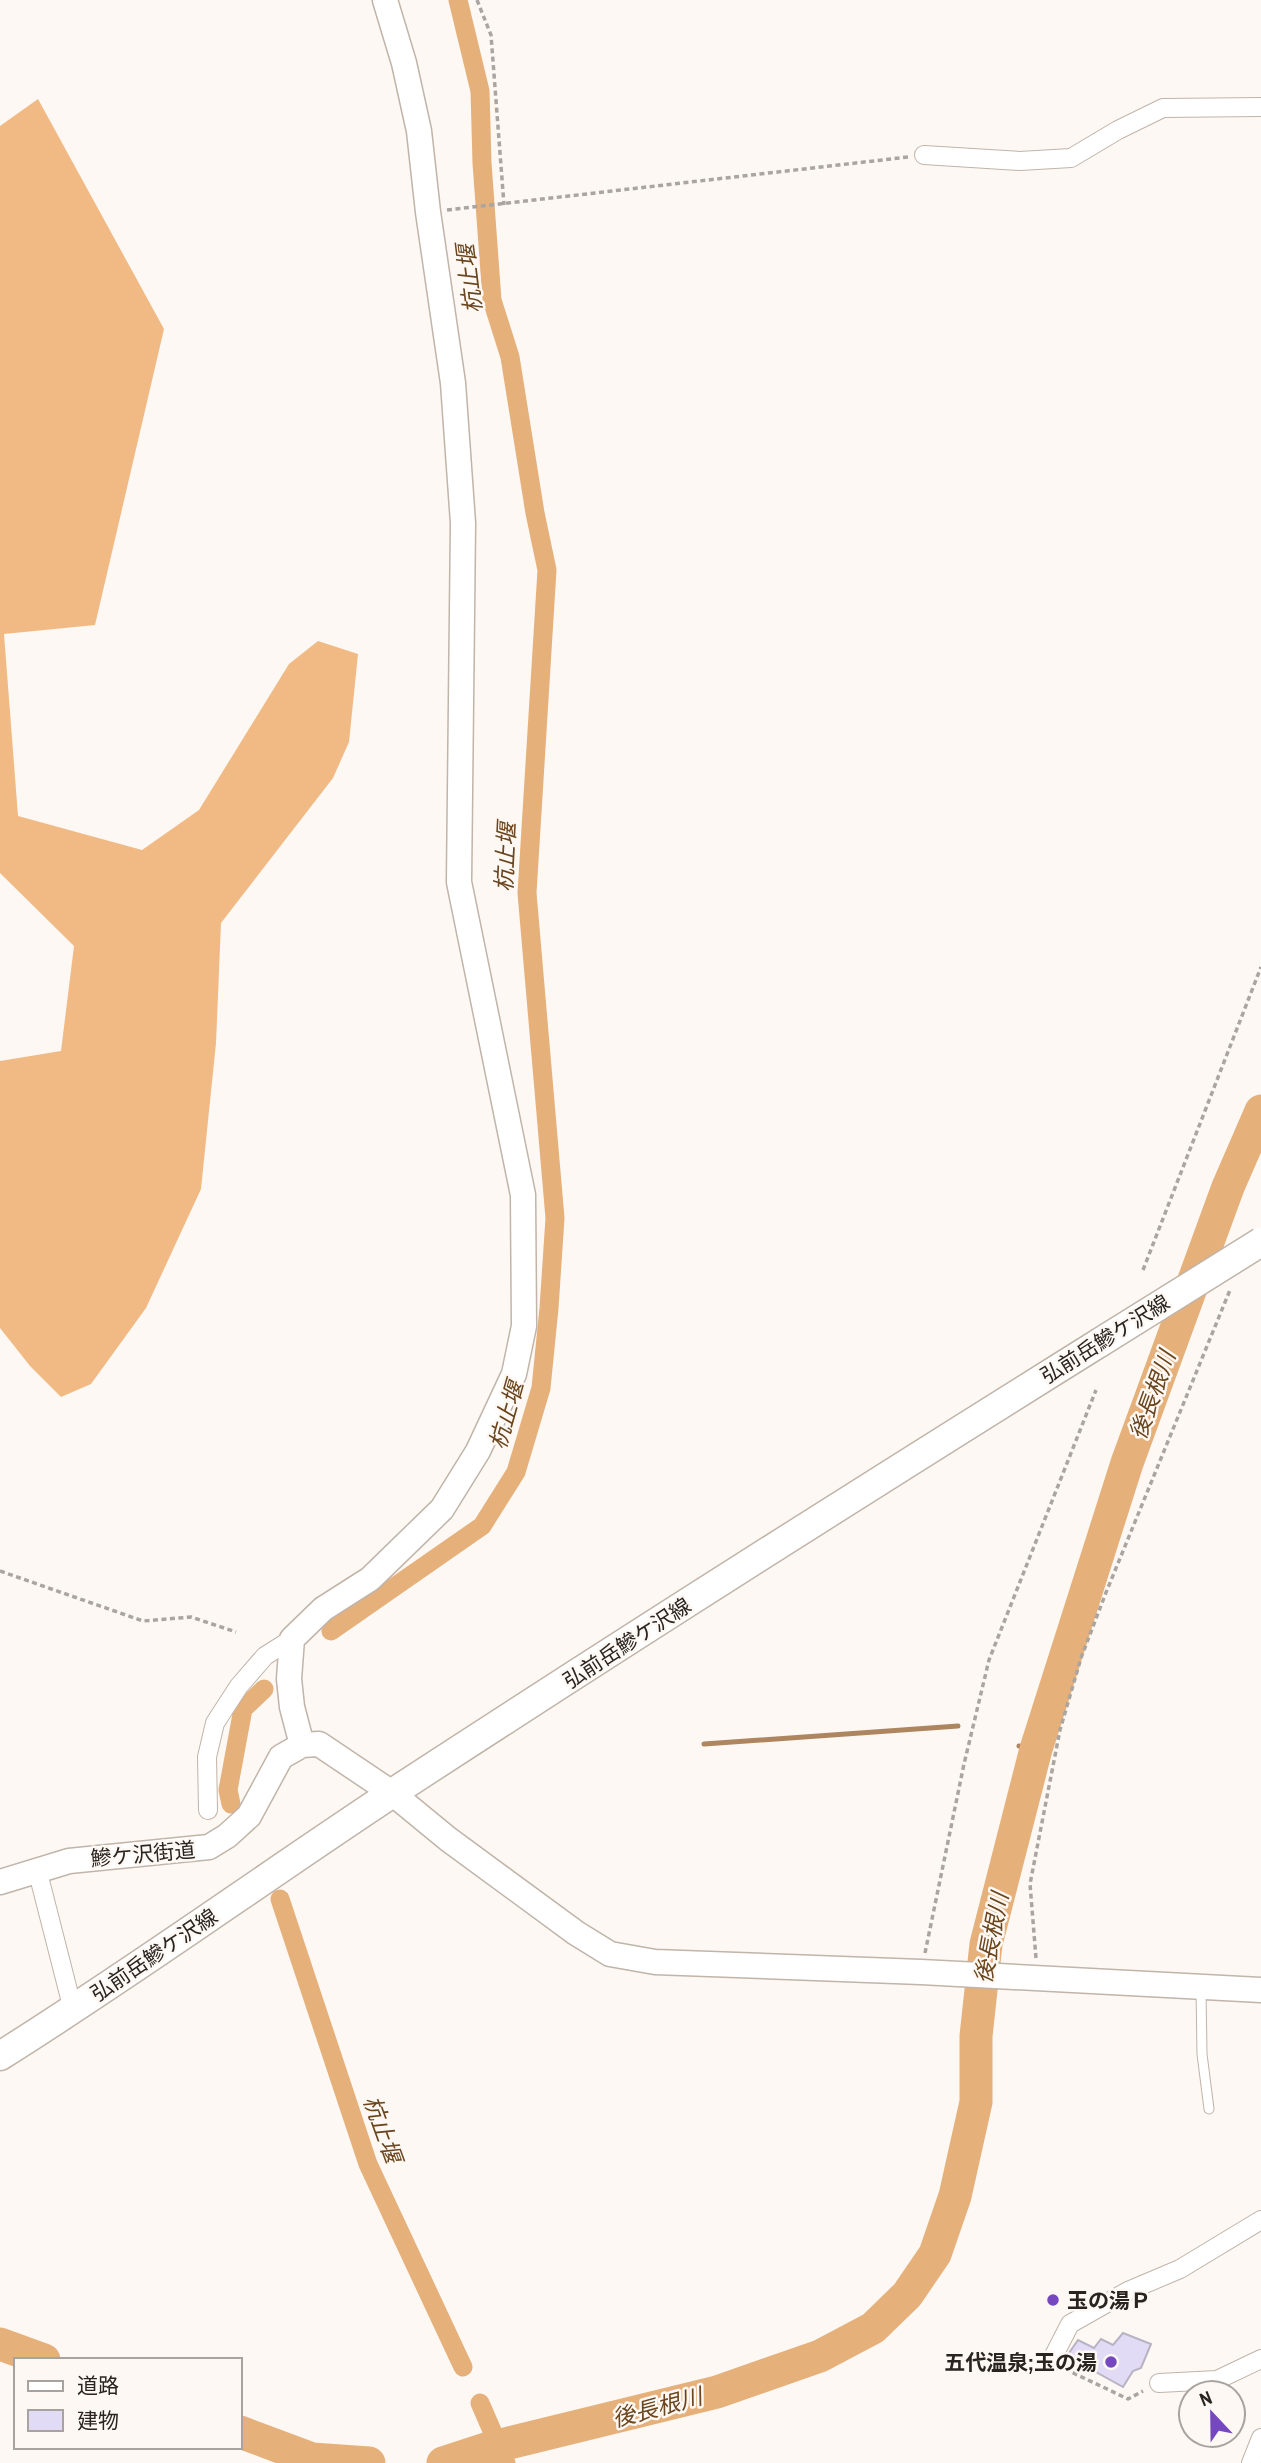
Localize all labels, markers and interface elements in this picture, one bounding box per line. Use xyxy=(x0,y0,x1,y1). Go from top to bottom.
water label: 杭止堰 xyxy=(449,239,489,315)
water label: 杭止堰 xyxy=(488,818,522,892)
street label: 弘前岳鰺ケ沢線 xyxy=(1035,1288,1175,1390)
water label: 後長根川 xyxy=(1122,1344,1183,1444)
water label: 杭止堰 xyxy=(482,1374,532,1452)
street label: 弘前岳鰺ケ沢線 xyxy=(557,1591,697,1695)
street label: 鰺ケ沢街道 xyxy=(89,1835,197,1873)
water label: 後長根川 xyxy=(967,1887,1016,1986)
street label: 弘前岳鰺ケ沢線 xyxy=(85,1902,223,2008)
water label: 杭止堰 xyxy=(357,2091,411,2170)
place label: 玉の湯Ｐ xyxy=(1067,2286,1151,2315)
marker: 玉の湯Ｐ xyxy=(1045,2292,1061,2308)
place label: 五代温泉;玉の湯 xyxy=(944,2348,1097,2377)
marker: 五代温泉;玉の湯 xyxy=(1103,2354,1119,2370)
legend xyxy=(14,2358,242,2449)
text: 道路 xyxy=(77,2371,119,2400)
water label: 後長根川 xyxy=(609,2379,708,2434)
north arrow xyxy=(1177,2379,1247,2449)
text: N xyxy=(1196,2384,1216,2412)
text: 建物 xyxy=(77,2406,119,2435)

